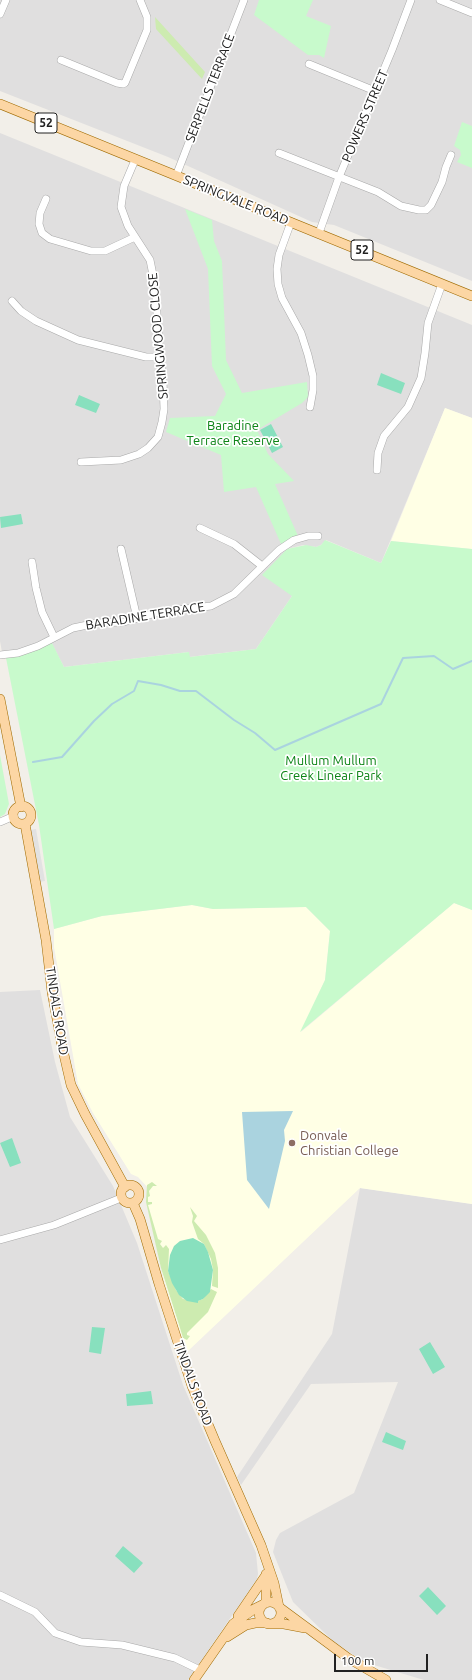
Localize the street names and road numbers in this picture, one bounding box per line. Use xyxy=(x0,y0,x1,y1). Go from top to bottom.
street label: SERPELLS TERRACE xyxy=(182,31,238,145)
street label: POWERS STREET xyxy=(338,67,392,165)
road number: 52 xyxy=(35,113,57,133)
street label: SPRINGVALE ROAD xyxy=(181,172,291,228)
road number: 52 xyxy=(351,240,373,260)
street label: SPRINGWOOD CLOSE xyxy=(145,272,171,400)
street label: BARADINE TERRACE xyxy=(84,599,206,633)
street label: TINDALS ROAD xyxy=(42,966,72,1056)
street label: TINDALS ROAD xyxy=(170,1338,216,1428)

